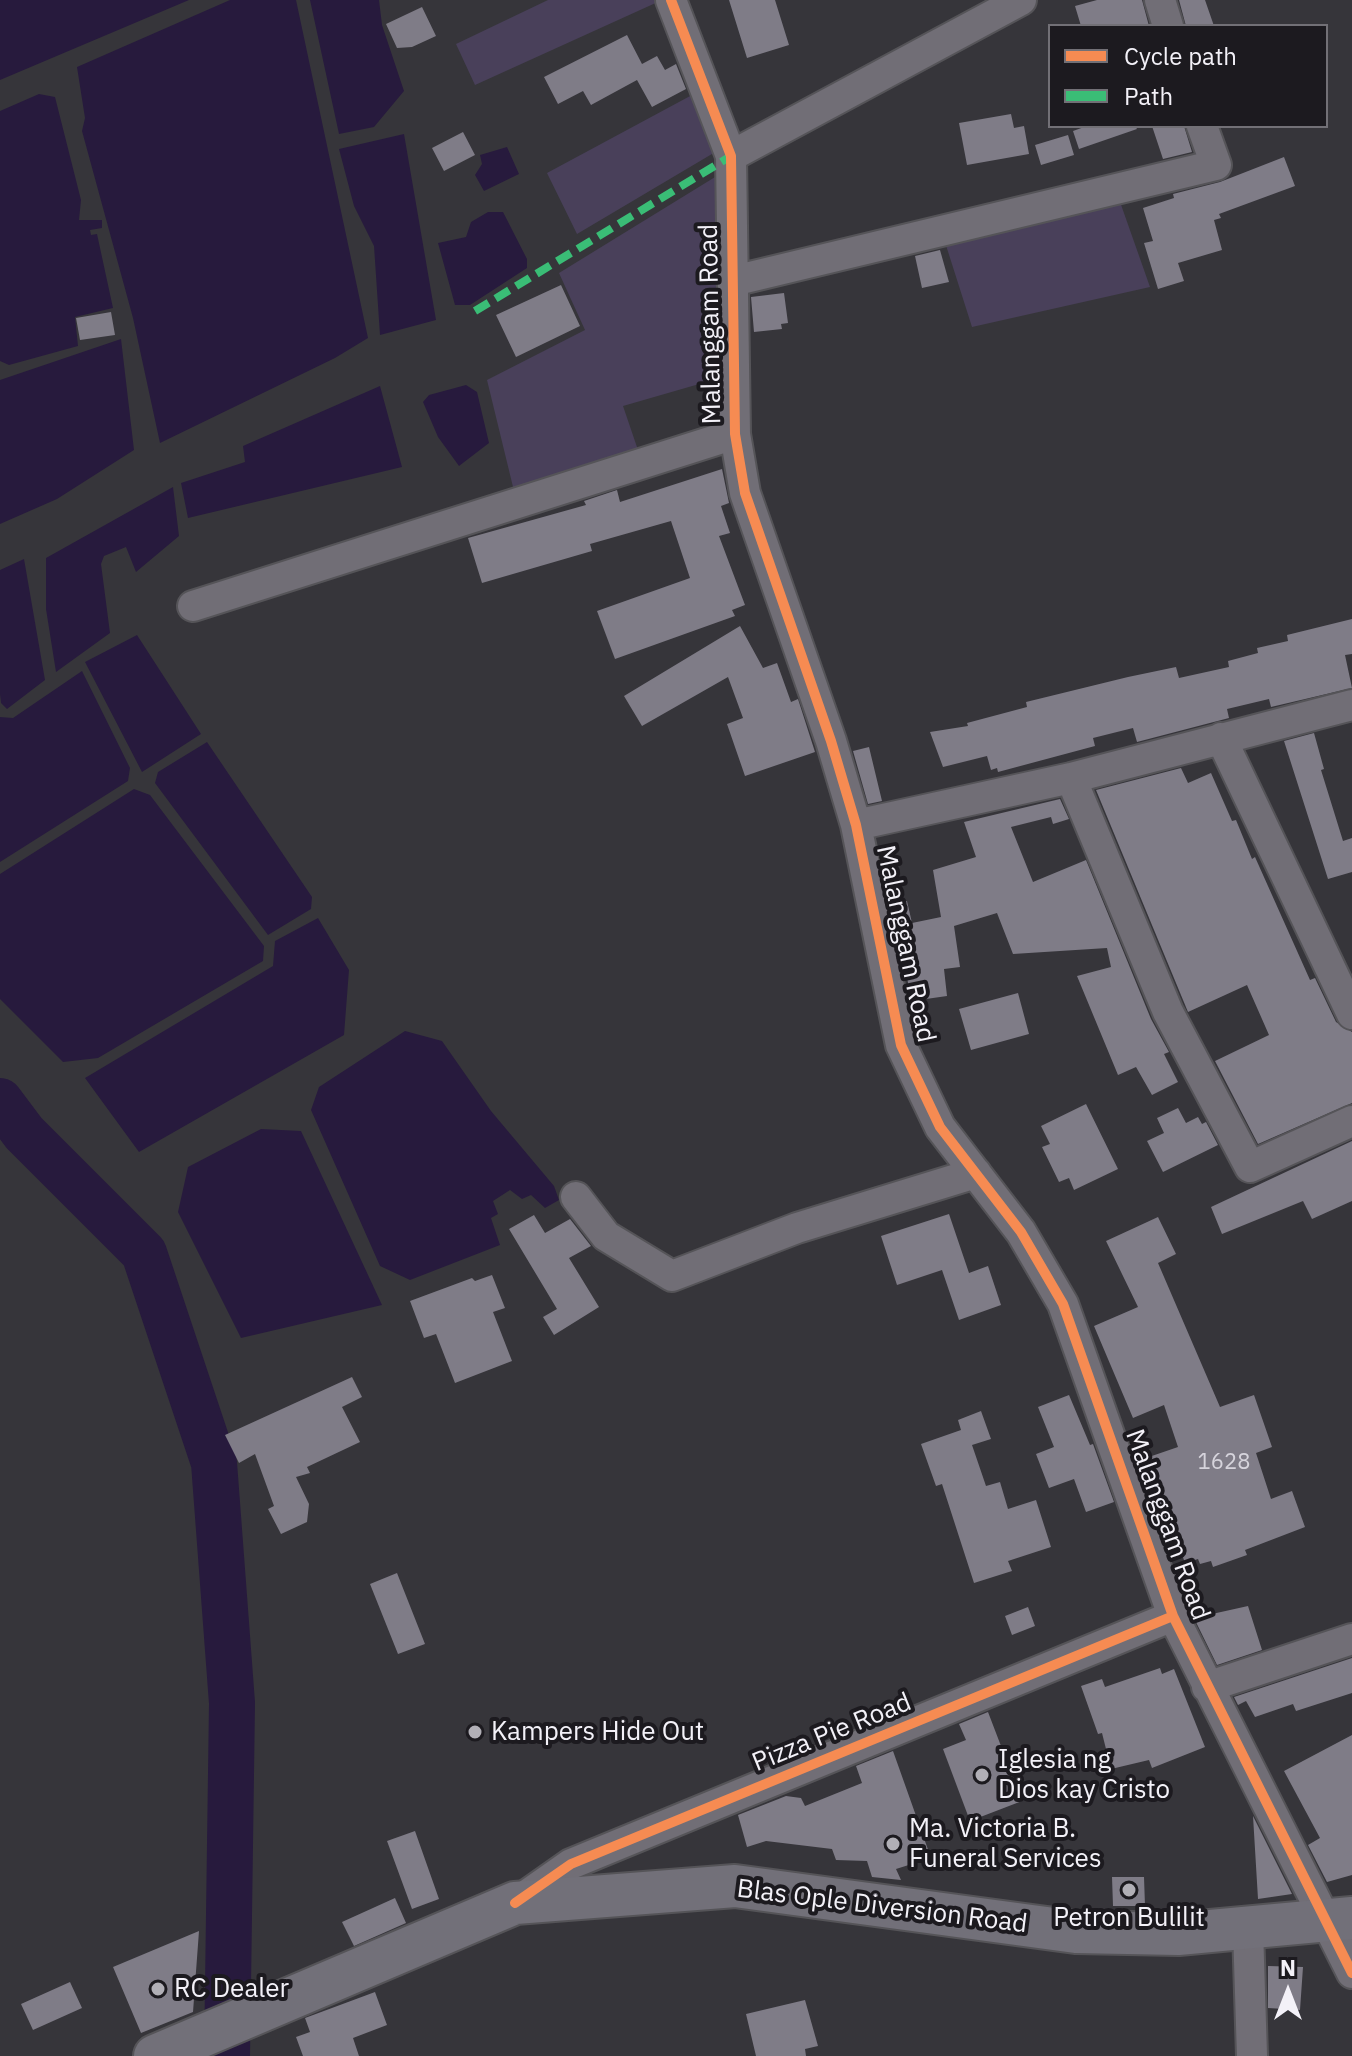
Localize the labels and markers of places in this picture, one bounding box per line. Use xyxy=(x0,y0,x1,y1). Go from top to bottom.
place label: Kampers Hide Out xyxy=(491,1716,704,1748)
marker: Kampers Hide Out xyxy=(466,1723,484,1741)
place label: Iglesia ng Dios kay Cristo xyxy=(998,1744,1170,1806)
marker: Iglesia ng Dios kay Cristo xyxy=(973,1766,991,1784)
place label: Ma. Victoria B. Funeral Services xyxy=(909,1813,1102,1874)
marker: Ma. Victoria B. Funeral Services xyxy=(884,1835,902,1853)
marker: Petron Bulilit xyxy=(1120,1881,1138,1899)
place label: Petron Bulilit xyxy=(1053,1902,1205,1934)
place label: RC Dealer xyxy=(174,1973,289,2005)
marker: RC Dealer xyxy=(149,1980,167,1998)

